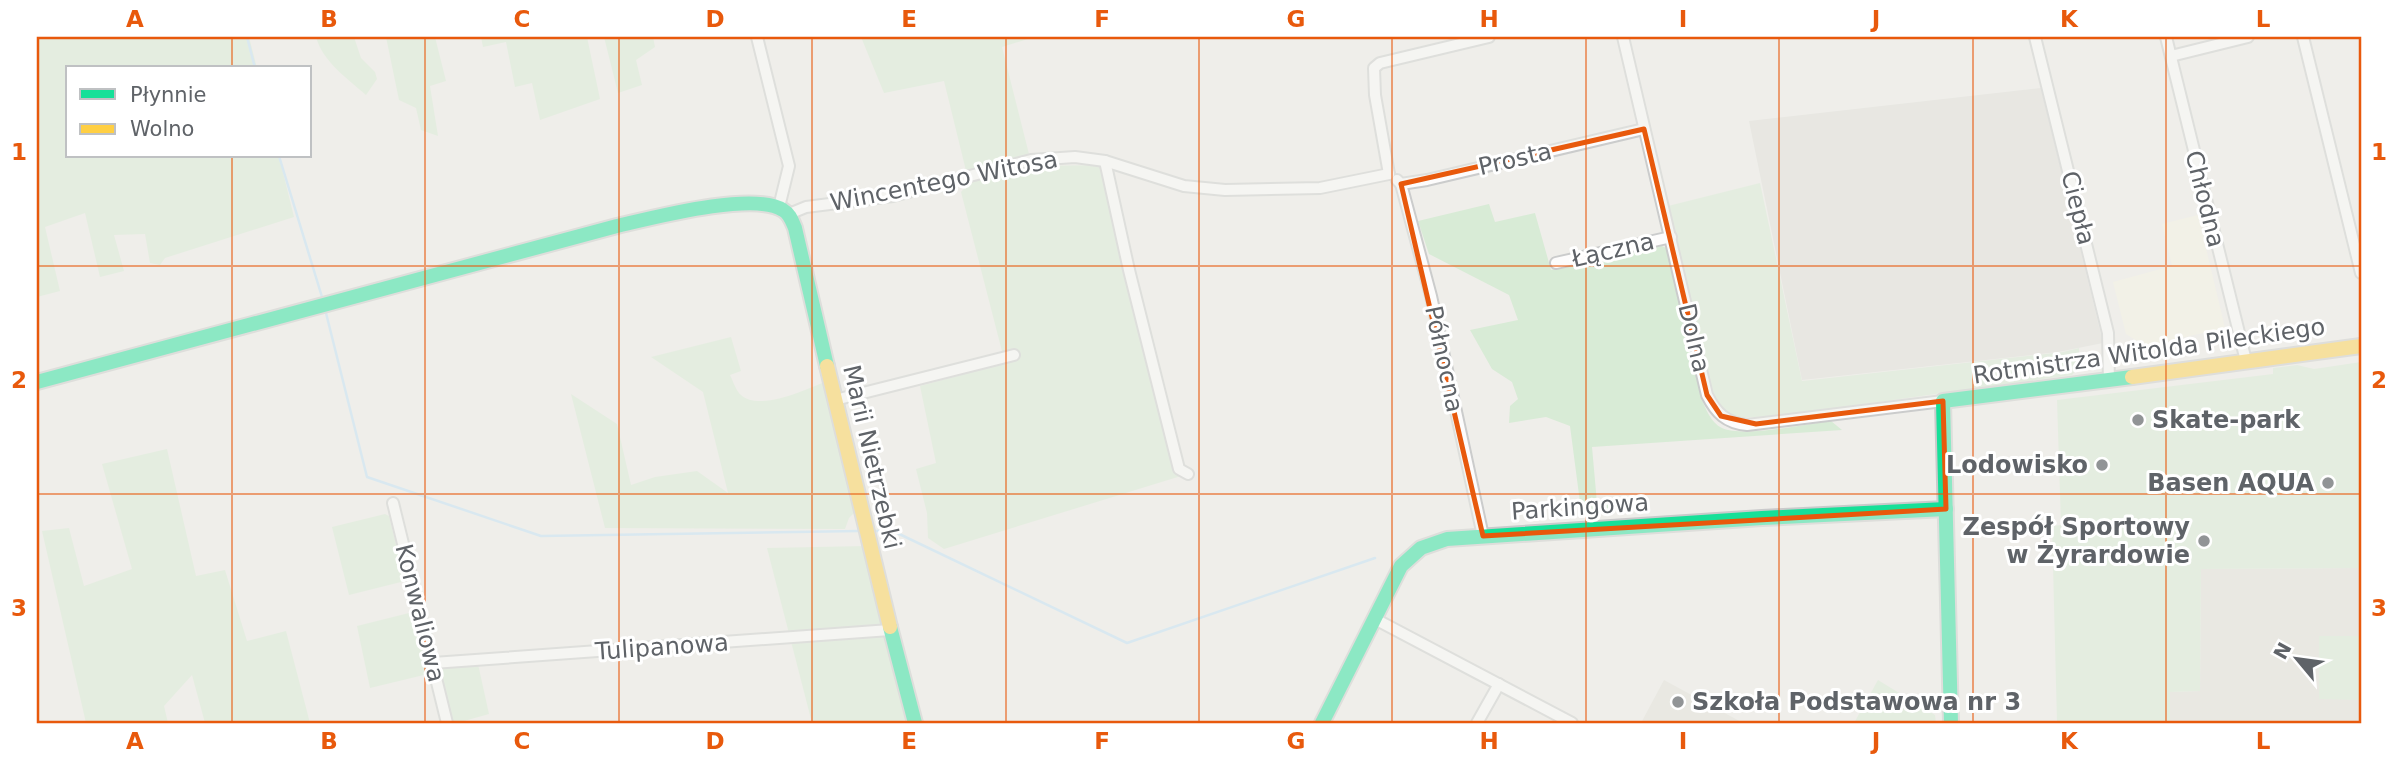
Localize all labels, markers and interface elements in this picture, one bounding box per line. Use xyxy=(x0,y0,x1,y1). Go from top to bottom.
text: A xyxy=(126,6,144,32)
text: B xyxy=(320,6,338,32)
text: C xyxy=(514,6,530,32)
text: D xyxy=(705,6,725,32)
text: E xyxy=(901,6,917,32)
text: F xyxy=(1094,6,1110,32)
text: G xyxy=(1287,6,1305,32)
text: H xyxy=(1479,6,1499,32)
text: I xyxy=(1679,6,1687,32)
text: J xyxy=(1870,6,1880,32)
text: K xyxy=(2060,6,2079,32)
text: L xyxy=(2256,6,2271,32)
legend xyxy=(66,66,312,158)
text: Płynnie xyxy=(130,83,206,107)
text: Wolno xyxy=(130,117,194,141)
street label: Prosta xyxy=(1475,137,1555,181)
text: 1 xyxy=(11,139,27,165)
text: 1 xyxy=(2371,139,2387,165)
street label: Wincentego Witosa xyxy=(828,145,1060,217)
street label: Chłodna xyxy=(2179,148,2231,250)
street label: Ciepła xyxy=(2055,168,2101,248)
street label: Łączna xyxy=(1568,227,1657,273)
street label: Dolna xyxy=(1673,301,1715,375)
street label: Północna xyxy=(1419,303,1469,415)
street label: Rotmistrza Witolda Pileckiego xyxy=(1971,312,2327,390)
street label: Marii Nietrzebki xyxy=(837,362,907,552)
text: 2 xyxy=(11,367,27,393)
text: 2 xyxy=(2371,367,2387,393)
place label: Skate-park xyxy=(2152,406,2301,434)
marker: Skate-park xyxy=(2130,412,2146,428)
place label: Lodowisko xyxy=(1946,451,2088,479)
marker: Lodowisko xyxy=(2094,457,2110,473)
place label: Basen AQUA xyxy=(2147,469,2314,497)
marker: Basen AQUA xyxy=(2320,475,2336,491)
street label: Parkingowa xyxy=(1510,488,1650,526)
place label: Zespół Sportowy w Żyrardowie xyxy=(1963,513,2190,569)
marker: Zespół Sportowy w Żyrardowie xyxy=(2196,533,2212,549)
street label: Konwaliowa xyxy=(389,541,451,685)
text: 3 xyxy=(11,595,27,621)
text: 3 xyxy=(2371,595,2387,621)
north arrow xyxy=(2262,624,2332,694)
street label: Tulipanowa xyxy=(593,628,730,666)
text: N xyxy=(2269,638,2296,663)
place label: Szkoła Podstawowa nr 3 xyxy=(1692,688,2021,716)
marker: Szkoła Podstawowa nr 3 xyxy=(1670,694,1686,710)
text: A xyxy=(126,728,144,754)
text: B xyxy=(320,728,338,754)
text: C xyxy=(514,728,530,754)
text: D xyxy=(705,728,725,754)
text: E xyxy=(901,728,917,754)
text: F xyxy=(1094,728,1110,754)
text: G xyxy=(1287,728,1305,754)
text: H xyxy=(1479,728,1499,754)
text: I xyxy=(1679,728,1687,754)
text: J xyxy=(1870,728,1880,754)
text: K xyxy=(2060,728,2079,754)
text: L xyxy=(2256,728,2271,754)

